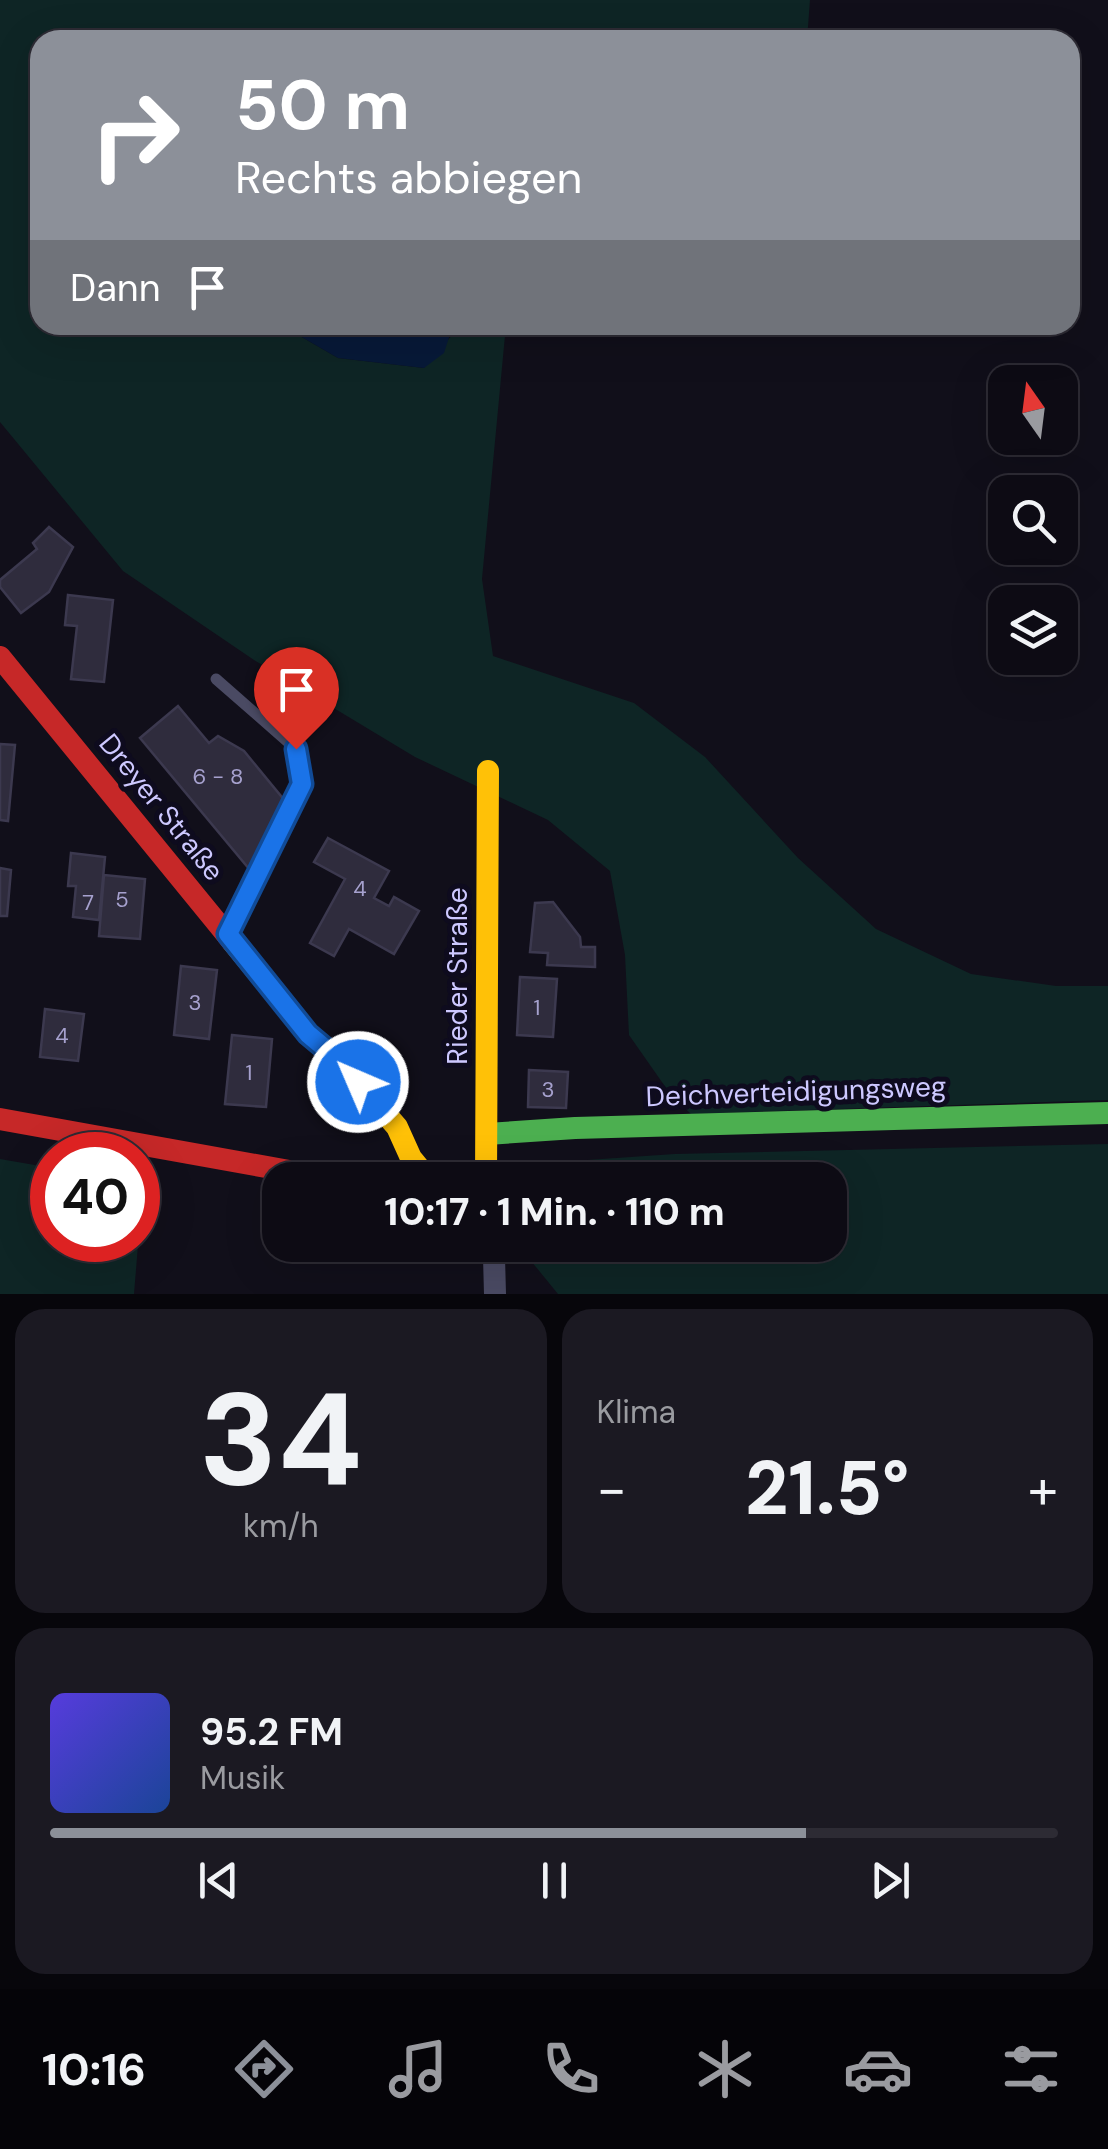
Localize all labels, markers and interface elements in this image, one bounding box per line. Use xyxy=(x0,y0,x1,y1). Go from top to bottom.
text: 50 m xyxy=(235,60,410,151)
icon: right xyxy=(70,70,200,200)
text: Rechts abbiegen xyxy=(235,148,582,207)
icon: arrive xyxy=(180,260,235,315)
text: Dann xyxy=(70,263,160,313)
north arrow xyxy=(988,365,1078,455)
map controls xyxy=(988,365,1078,675)
button: search xyxy=(988,475,1078,565)
button: layers xyxy=(988,585,1078,675)
pin xyxy=(254,647,339,750)
icon: arrive xyxy=(269,662,324,717)
street label: Dreyer Straße xyxy=(91,726,232,889)
house number: 6 - 8 xyxy=(193,762,243,791)
house number: 4 xyxy=(353,874,367,903)
house number: 5 xyxy=(115,885,129,914)
street label: Rieder Straße xyxy=(439,887,476,1065)
house number: 7 xyxy=(82,888,94,917)
house number: 3 xyxy=(188,988,202,1017)
house number: 1 xyxy=(534,993,540,1022)
house number: 4 xyxy=(55,1021,69,1050)
position arrow xyxy=(306,1030,410,1134)
house number: 1 xyxy=(246,1058,252,1087)
street label: Deichverteidigungsweg xyxy=(645,1068,947,1115)
house number: 3 xyxy=(541,1075,555,1104)
speed limit sign: 40 xyxy=(30,1132,160,1262)
text: 10:17 · 1 Min. · 110 m xyxy=(384,1187,725,1237)
text: 34 xyxy=(199,1355,362,1524)
text: Klima xyxy=(597,1391,676,1433)
text: 21.5° xyxy=(745,1440,909,1537)
text: − xyxy=(597,1453,627,1525)
text: + xyxy=(1028,1453,1058,1525)
text: km/h xyxy=(243,1505,319,1547)
text: 95.2 FM xyxy=(200,1707,343,1757)
text: Musik xyxy=(200,1757,285,1799)
icon: previous xyxy=(191,1853,246,1908)
icon: pause xyxy=(527,1853,582,1908)
icon: next xyxy=(863,1853,918,1908)
icon: directions xyxy=(229,2034,299,2104)
icon: music xyxy=(383,2034,453,2104)
icon: phone xyxy=(536,2034,606,2104)
icon: climate xyxy=(690,2034,760,2104)
icon: car xyxy=(843,2034,913,2104)
icon: filters xyxy=(996,2034,1066,2104)
text: 10:16 xyxy=(42,2040,146,2099)

